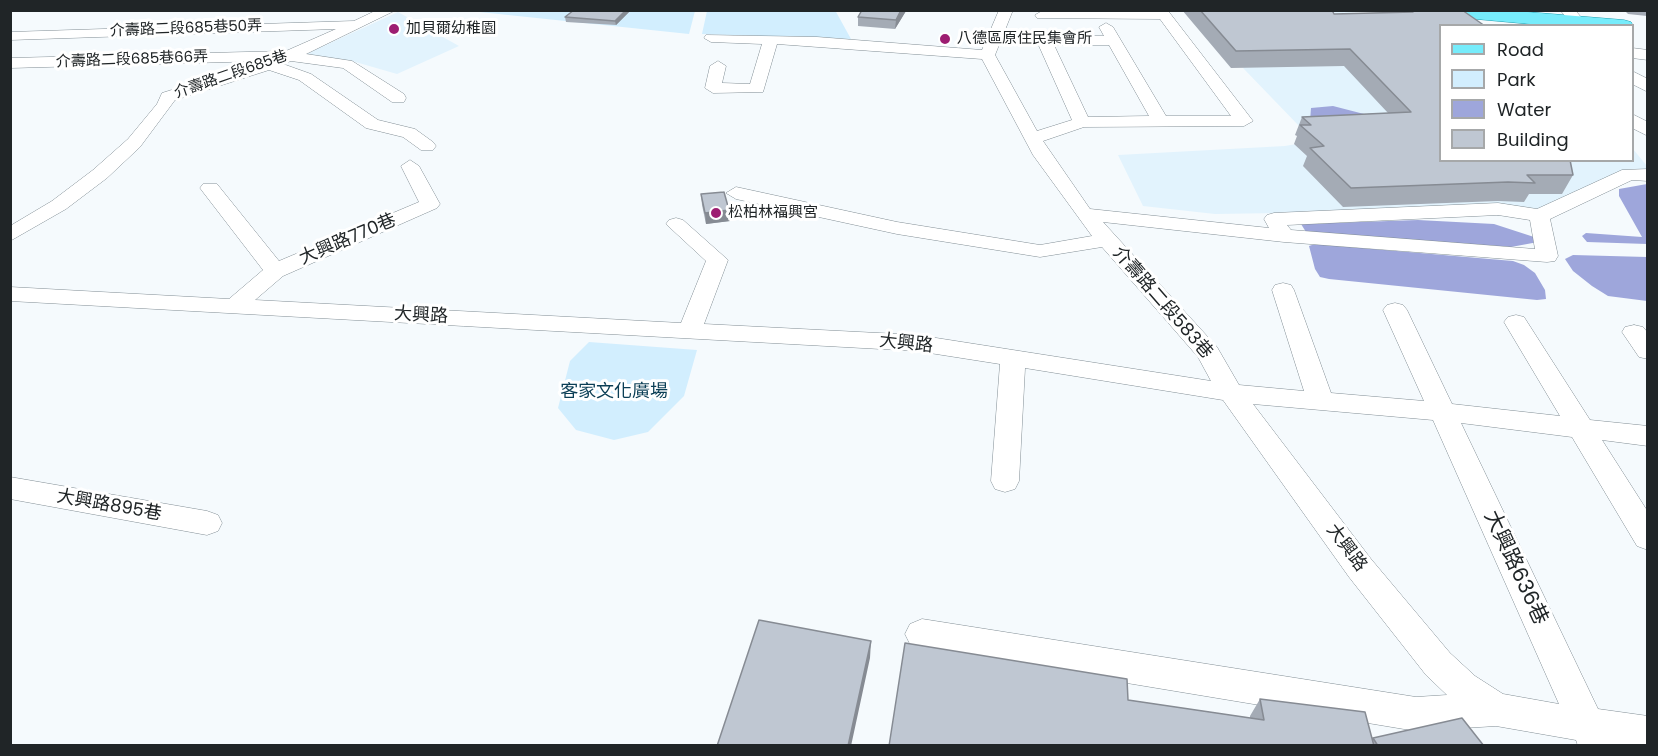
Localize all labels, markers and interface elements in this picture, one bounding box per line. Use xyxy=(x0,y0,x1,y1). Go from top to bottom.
street label: 介壽路二段685巷50弄 xyxy=(110,17,262,41)
place label: 加貝爾幼稚園 xyxy=(406,20,496,38)
marker: 加貝爾幼稚園 xyxy=(387,22,401,36)
legend xyxy=(1439,24,1634,162)
place label: 八德區原住民集會所 xyxy=(957,30,1092,48)
marker: 八德區原住民集會所 xyxy=(938,32,952,46)
text: Road xyxy=(1497,37,1544,62)
street label: 介壽路二段685巷 xyxy=(172,47,290,103)
street label: 介壽路二段685巷66弄 xyxy=(56,48,208,72)
text: Park xyxy=(1497,67,1536,92)
text: Water xyxy=(1497,97,1551,122)
text: Building xyxy=(1497,127,1569,152)
place label: 松柏林福興宮 xyxy=(728,204,818,222)
marker: 松柏林福興宮 xyxy=(709,206,723,220)
street label: 大興路770巷 xyxy=(296,210,400,270)
street label: 介壽路二段583巷 xyxy=(1108,243,1216,363)
street label: 大興路 xyxy=(393,304,449,328)
street label: 大興路 xyxy=(878,330,934,358)
park label: 客家文化廣場 xyxy=(560,381,668,403)
street label: 大興路895巷 xyxy=(55,486,163,526)
street label: 大興路636巷 xyxy=(1478,507,1552,629)
street label: 大興路 xyxy=(1321,520,1371,576)

